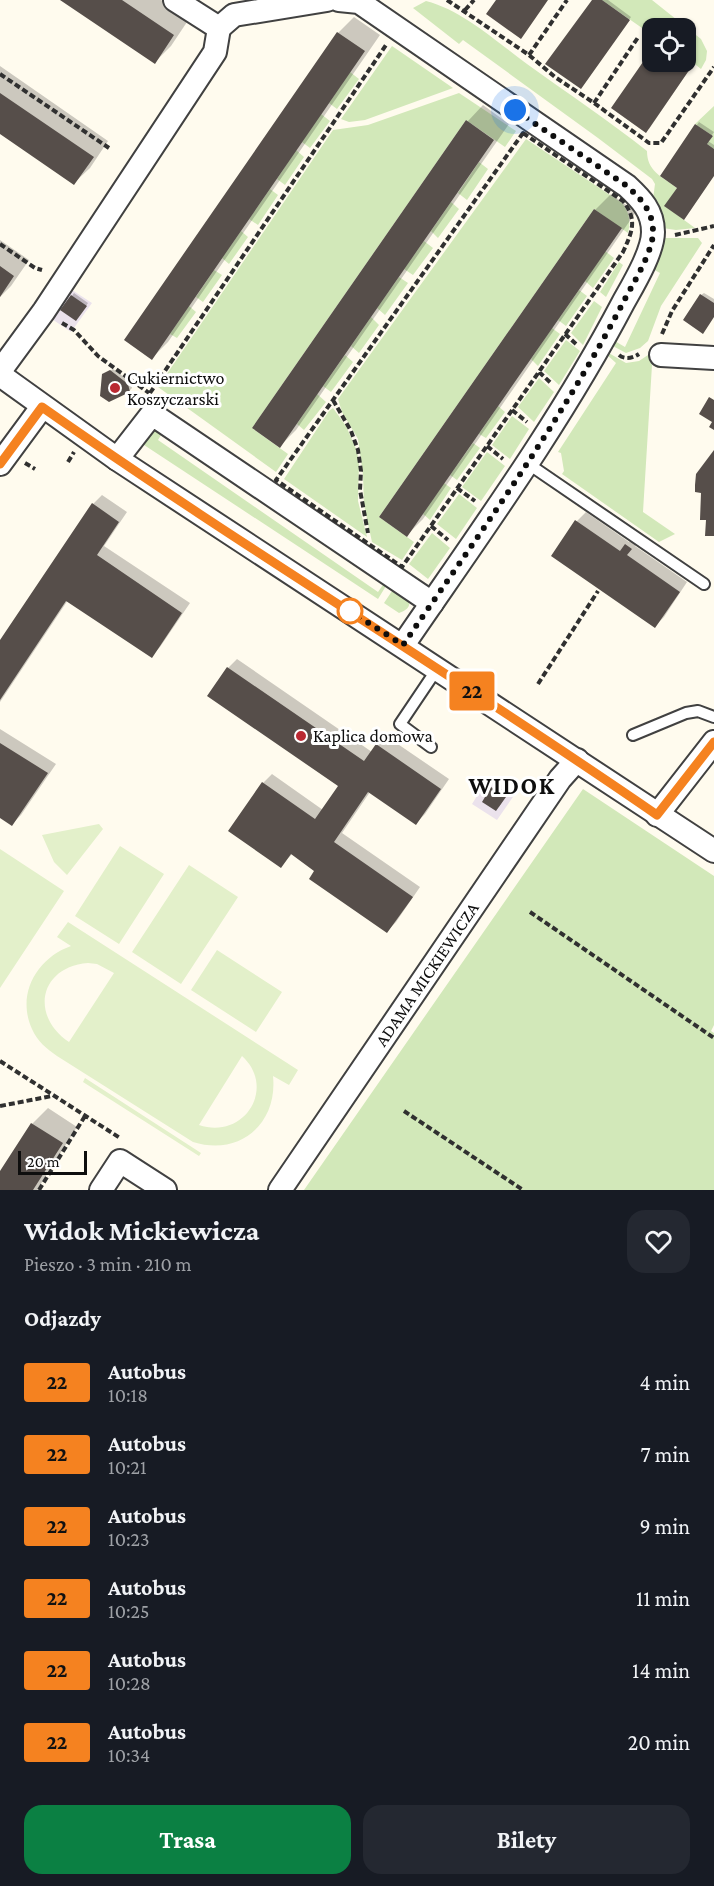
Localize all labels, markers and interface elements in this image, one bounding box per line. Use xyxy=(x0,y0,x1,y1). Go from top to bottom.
map controls xyxy=(642,18,696,72)
button: locate xyxy=(642,18,696,72)
your location xyxy=(500,95,530,125)
place label: Cukiernictwo Koszyczarski xyxy=(127,368,224,409)
marker: Cukiernictwo Koszyczarski xyxy=(108,381,122,395)
unlabelled marker xyxy=(337,598,363,624)
line badge: 22 xyxy=(445,672,499,710)
text: 22 xyxy=(461,679,483,703)
place label: Kaplica domowa xyxy=(313,726,433,746)
marker: Kaplica domowa xyxy=(294,729,308,743)
district label: WIDOK xyxy=(468,772,555,799)
street label: ADAMA MICKIEWICZA xyxy=(371,898,483,1050)
scale bar xyxy=(18,1148,87,1176)
text: 20 m xyxy=(27,1153,60,1170)
button: heart xyxy=(627,1210,690,1273)
text: Widok Mickiewicza xyxy=(24,1215,259,1246)
text: Pieszo · 3 min · 210 m xyxy=(24,1253,192,1275)
text: Odjazdy xyxy=(24,1306,101,1331)
text: Autobus xyxy=(108,1359,186,1384)
text: 22 xyxy=(46,1370,68,1394)
text: 4 min xyxy=(639,1370,690,1395)
text: 10:18 xyxy=(108,1384,148,1406)
text: Autobus xyxy=(108,1431,186,1456)
text: 22 xyxy=(46,1442,68,1466)
text: 7 min xyxy=(640,1442,690,1467)
text: 10:21 xyxy=(108,1456,147,1478)
text: Autobus xyxy=(108,1503,186,1528)
text: 22 xyxy=(46,1514,68,1538)
text: 9 min xyxy=(639,1514,690,1539)
text: 10:23 xyxy=(108,1528,150,1550)
text: Autobus xyxy=(108,1575,186,1600)
text: 22 xyxy=(46,1586,68,1610)
text: 11 min xyxy=(636,1586,690,1611)
text: 10:25 xyxy=(108,1600,149,1622)
text: Autobus xyxy=(108,1647,186,1672)
text: 22 xyxy=(46,1658,68,1682)
text: 14 min xyxy=(632,1658,690,1683)
text: 10:28 xyxy=(108,1672,151,1694)
text: Autobus xyxy=(108,1719,186,1744)
text: 22 xyxy=(46,1730,68,1754)
text: 20 min xyxy=(628,1730,690,1755)
text: 10:34 xyxy=(108,1744,150,1766)
button: Trasa xyxy=(24,1805,351,1874)
button: Bilety xyxy=(363,1805,690,1874)

